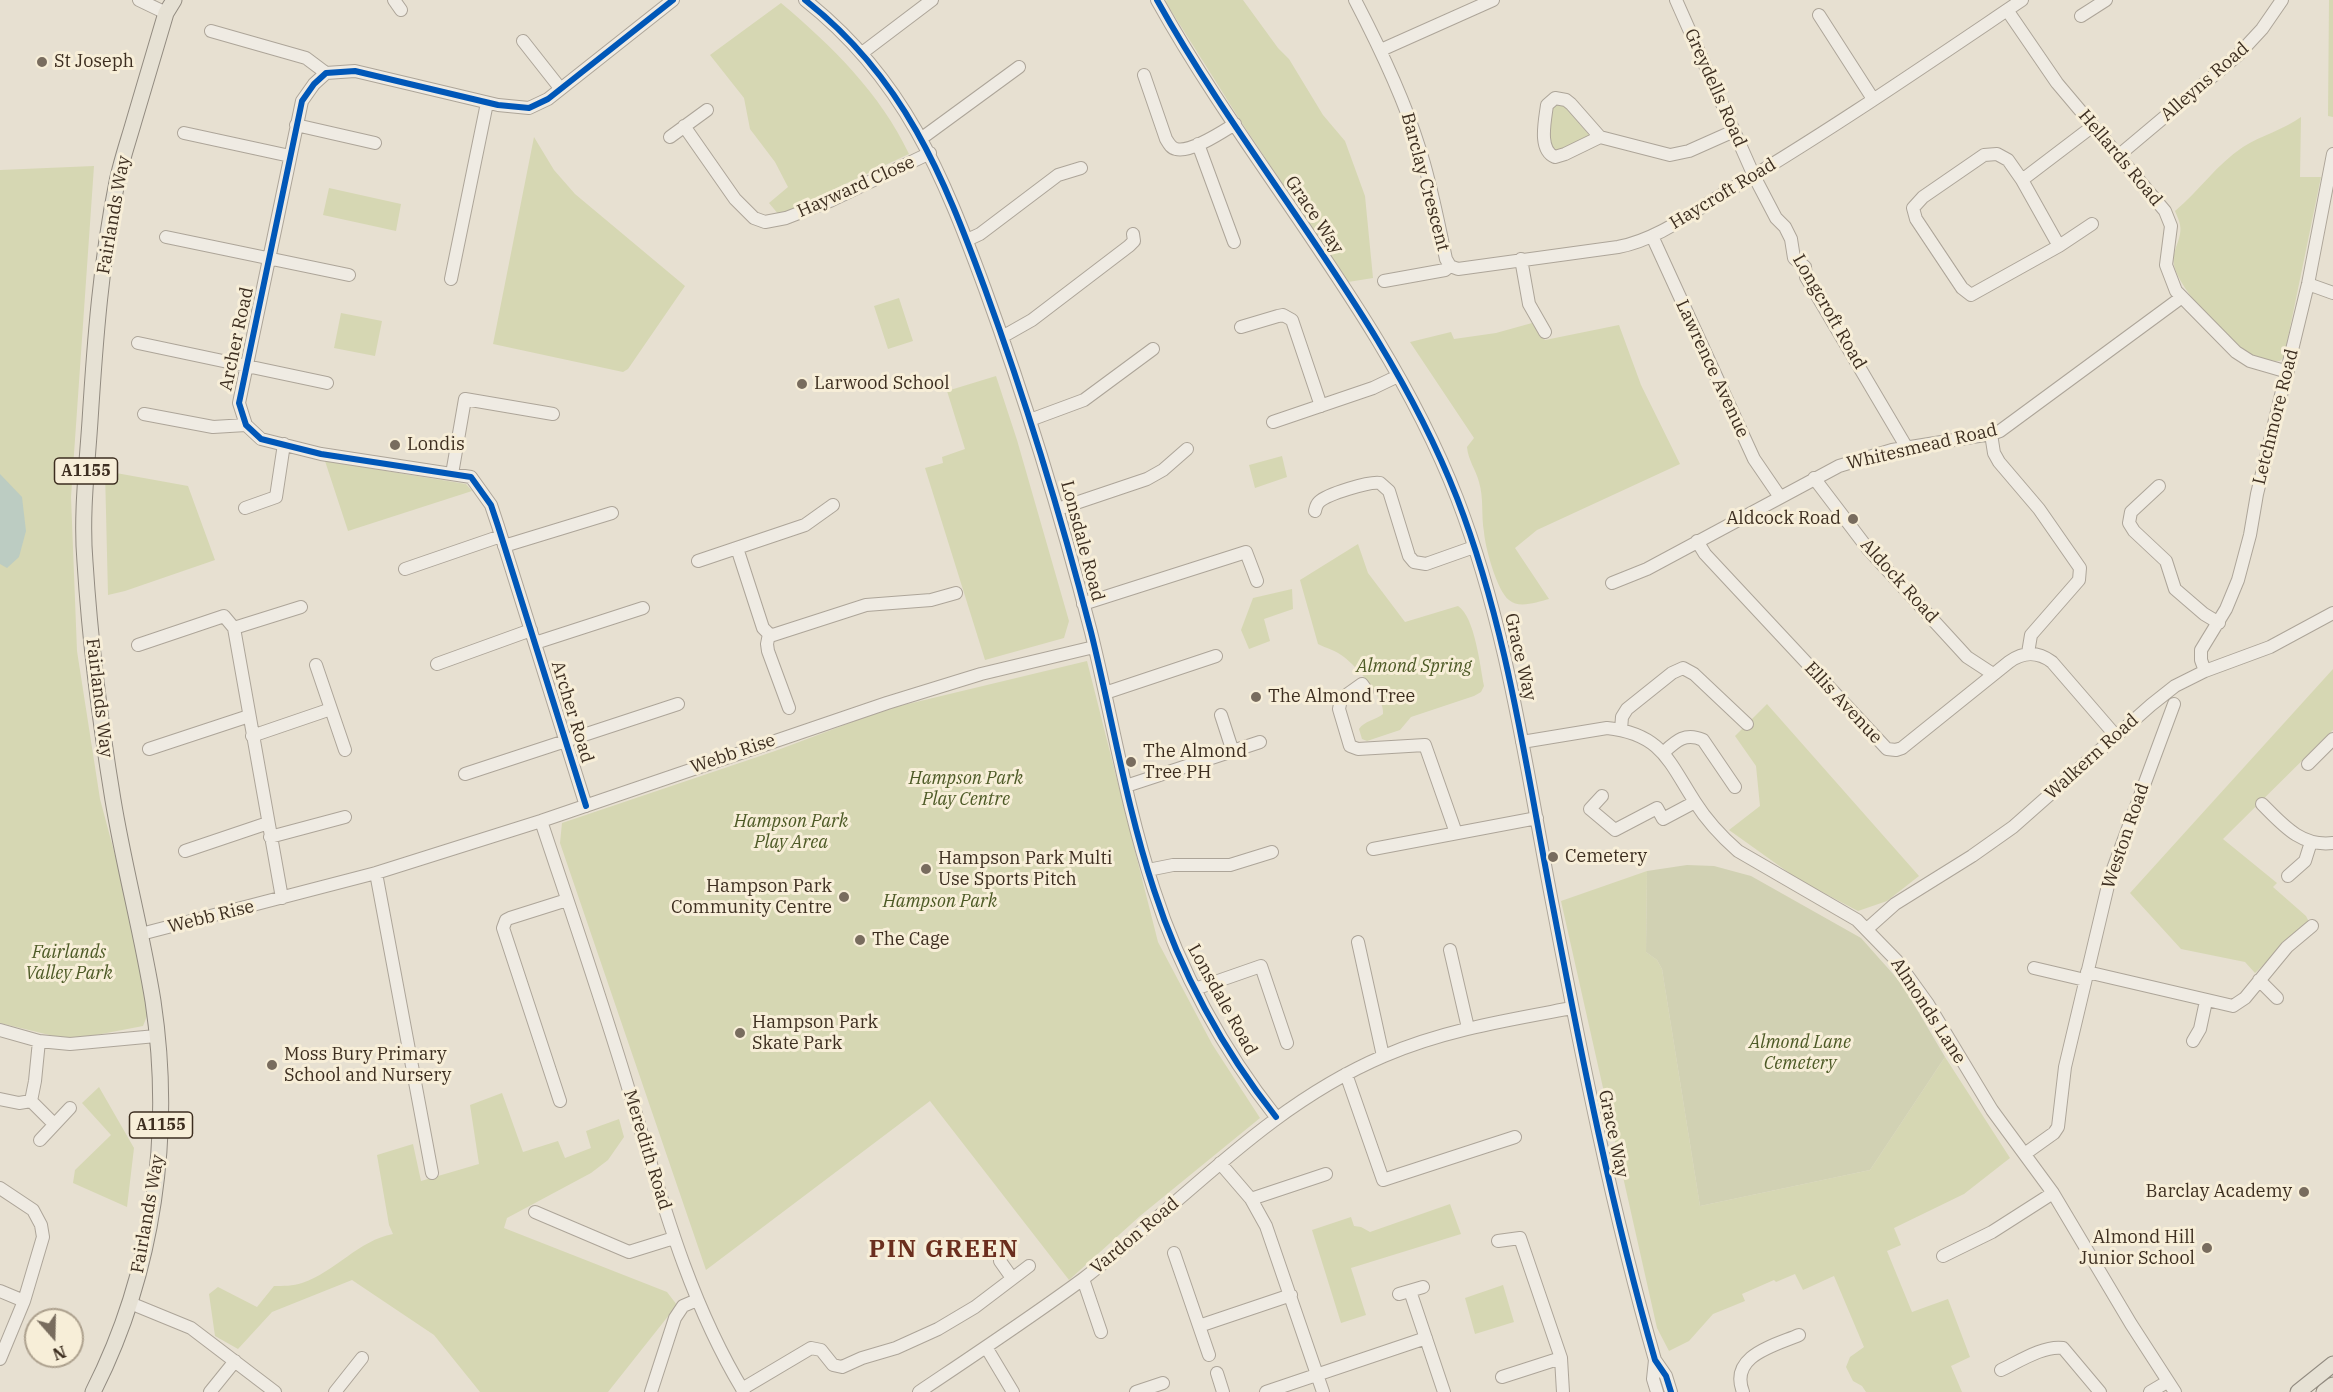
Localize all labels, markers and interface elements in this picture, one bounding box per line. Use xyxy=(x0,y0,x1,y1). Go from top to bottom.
street label: Greydells Road xyxy=(1679,25,1751,151)
street label: Alleyns Road xyxy=(2157,38,2253,126)
place label: St Joseph xyxy=(54,51,134,73)
marker: St Joseph xyxy=(35,55,49,69)
street label: Hellards Road xyxy=(2073,105,2167,211)
street label: Barclay Crescent xyxy=(1396,110,1454,254)
street label: Hayward Close xyxy=(794,151,918,223)
street label: Fairlands Way xyxy=(93,154,135,276)
street label: Haycroft Road xyxy=(1666,154,1780,234)
street label: Grace Way xyxy=(1280,172,1348,258)
street label: Longcroft Road xyxy=(1787,251,1871,373)
street label: Archer Road xyxy=(215,285,259,393)
street label: Lawrence Avenue xyxy=(1671,297,1753,441)
street label: Letchmore Road xyxy=(2249,347,2303,487)
place label: Larwood School xyxy=(814,373,950,395)
marker: Larwood School xyxy=(795,377,809,391)
street label: Whitesmead Road xyxy=(1845,419,1999,475)
place label: Londis xyxy=(407,434,465,456)
marker: Londis xyxy=(388,438,402,452)
road number: A1155 xyxy=(54,458,118,484)
street label: Lonsdale Road xyxy=(1056,478,1108,604)
place label: Aldcock Road xyxy=(1726,508,1841,530)
marker: Aldcock Road xyxy=(1846,512,1860,526)
street label: Aldock Road xyxy=(1856,534,1942,628)
street label: Grace Way xyxy=(1499,611,1541,703)
street label: Fairlands Way xyxy=(81,637,117,759)
park label: Almond Spring xyxy=(1356,656,1472,678)
street label: Archer Road xyxy=(546,658,598,766)
street label: Ellis Avenue xyxy=(1800,658,1886,748)
place label: The Almond Tree xyxy=(1268,686,1415,708)
marker: The Almond Tree xyxy=(1249,690,1263,704)
street label: Walkern Road xyxy=(2041,709,2143,805)
street label: Webb Rise xyxy=(688,729,778,779)
place label: The Almond Tree PH xyxy=(1143,741,1247,783)
marker: The Almond Tree PH xyxy=(1124,755,1138,769)
park label: Hampson Park Play Centre xyxy=(909,768,1023,810)
street label: Weston Road xyxy=(2098,780,2154,892)
park label: Hampson Park Play Area xyxy=(734,811,848,854)
place label: Cemetery xyxy=(1565,846,1647,868)
place label: Hampson Park Multi Use Sports Pitch xyxy=(938,848,1113,890)
marker: Cemetery xyxy=(1546,850,1560,864)
marker: Hampson Park Multi Use Sports Pitch xyxy=(919,862,933,876)
place label: Hampson Park Community Centre xyxy=(671,876,832,918)
marker: Hampson Park Community Centre xyxy=(837,890,851,904)
park label: Hampson Park xyxy=(883,891,997,913)
street label: Webb Rise xyxy=(166,896,256,938)
place label: The Cage xyxy=(872,929,949,951)
marker: The Cage xyxy=(853,933,867,947)
street label: Lonsdale Road xyxy=(1182,941,1262,1059)
park label: Fairlands Valley Park xyxy=(25,942,113,984)
street label: Almonds Lane xyxy=(1886,954,1970,1068)
place label: Hampson Park Skate Park xyxy=(752,1012,878,1054)
marker: Hampson Park Skate Park xyxy=(733,1026,747,1040)
park label: Almond Lane Cemetery xyxy=(1749,1032,1851,1074)
place label: Moss Bury Primary School and Nursery xyxy=(284,1044,451,1086)
marker: Moss Bury Primary School and Nursery xyxy=(265,1058,279,1072)
street label: Meredith Road xyxy=(618,1087,676,1213)
street label: Grace Way xyxy=(1593,1088,1633,1180)
road number: A1155 xyxy=(130,1112,192,1138)
street label: Fairlands Way xyxy=(127,1153,169,1275)
place label: Barclay Academy xyxy=(2146,1181,2292,1203)
marker: Barclay Academy xyxy=(2297,1185,2311,1199)
street label: Vardon Road xyxy=(1087,1193,1183,1279)
place label: Almond Hill Junior School xyxy=(2079,1227,2195,1270)
district label: PIN GREEN xyxy=(869,1236,1019,1264)
marker: Almond Hill Junior School xyxy=(2200,1241,2214,1255)
north arrow xyxy=(24,1308,84,1368)
text: N xyxy=(50,1341,69,1365)

